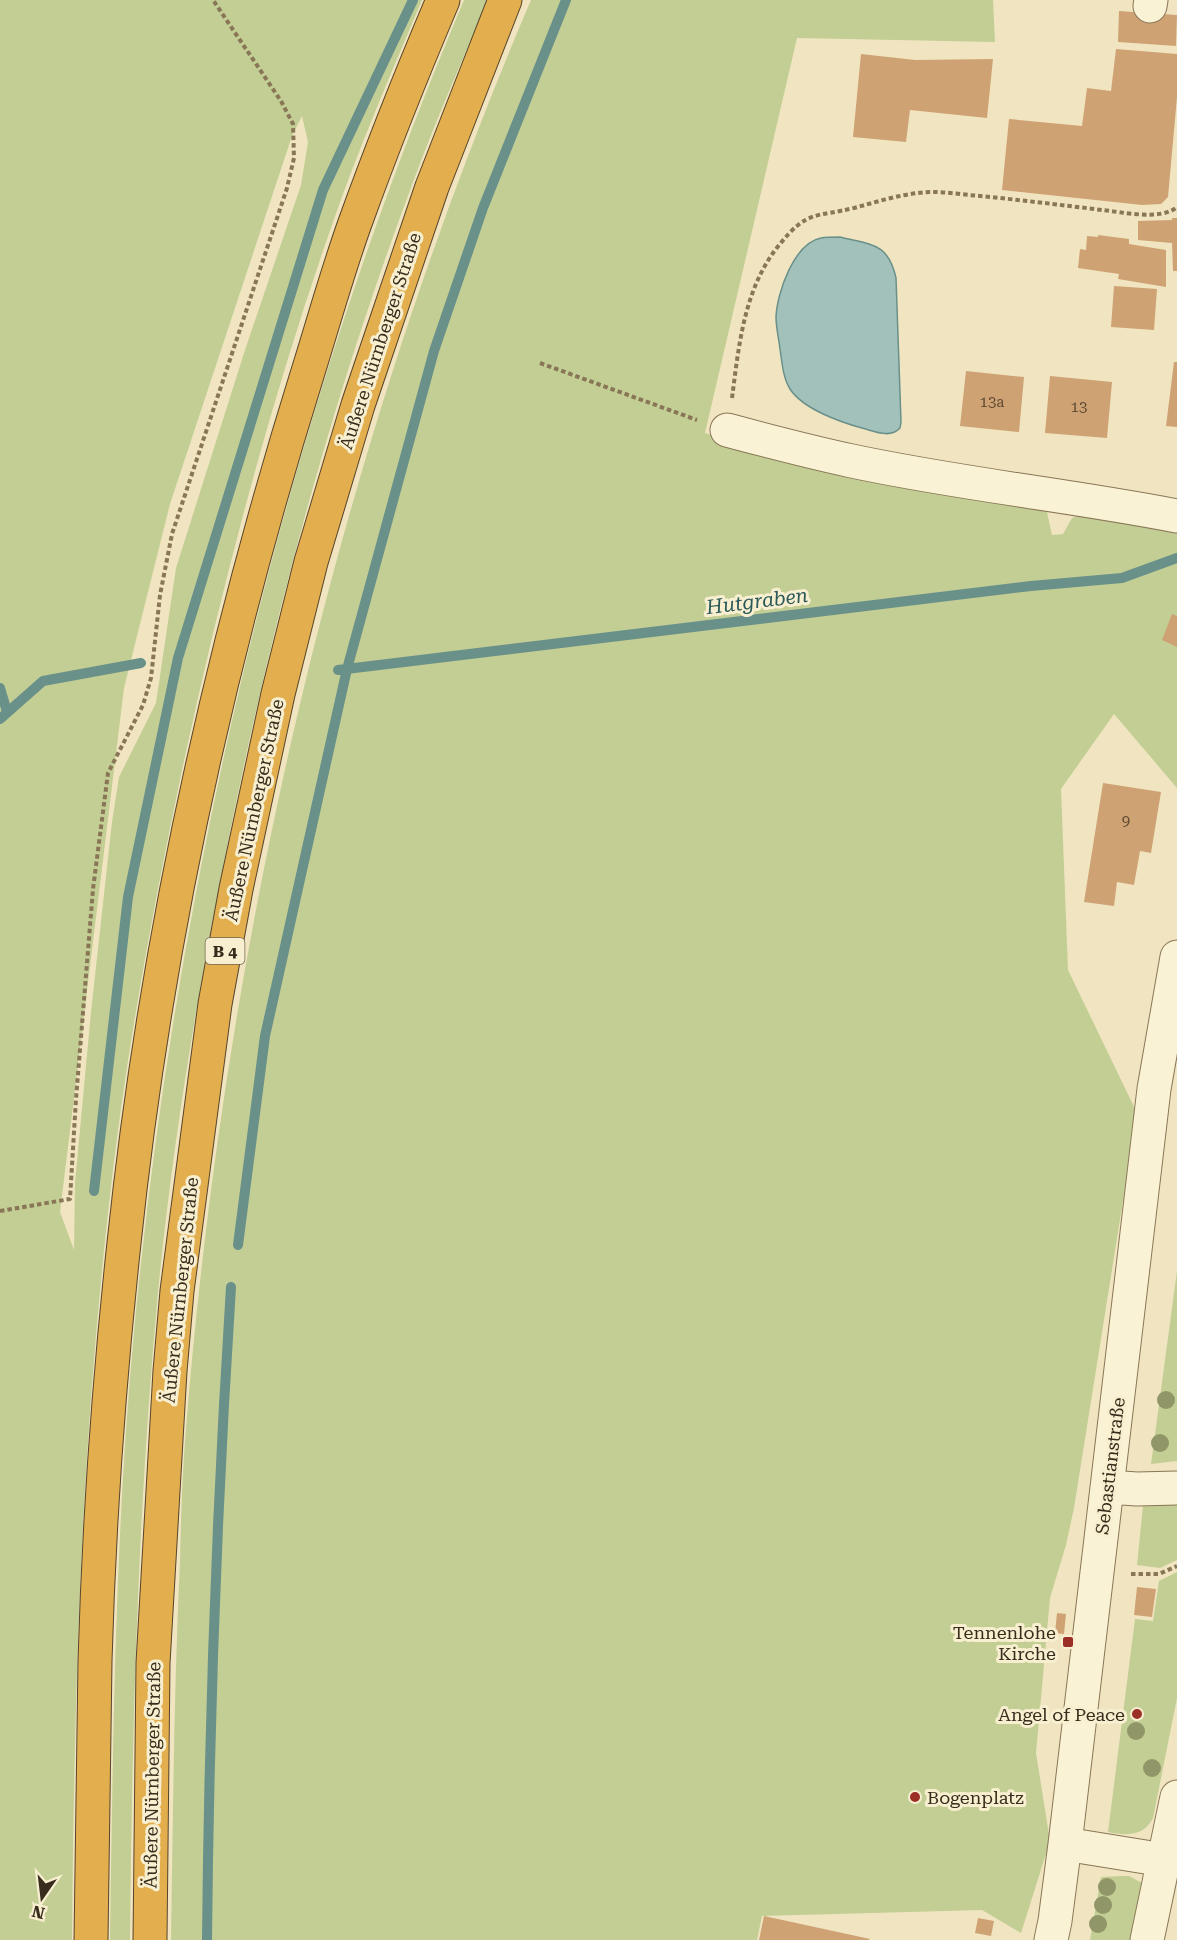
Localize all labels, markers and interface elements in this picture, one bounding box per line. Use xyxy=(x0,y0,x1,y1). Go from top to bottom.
street label: Äußere Nürnberger Straße xyxy=(335,230,425,452)
house number: 13a xyxy=(980,393,1004,411)
house number: 13 xyxy=(1071,398,1087,416)
water label: Hutgraben xyxy=(704,583,809,619)
street label: Äußere Nürnberger Straße xyxy=(220,697,288,923)
house number: 9 xyxy=(1122,812,1130,830)
road number: B 4 xyxy=(206,938,244,964)
street label: Äußere Nürnberger Straße xyxy=(158,1176,202,1404)
street label: Sebastianstraße xyxy=(1091,1396,1129,1536)
place label: Tennenlohe Kirche xyxy=(953,1622,1056,1664)
marker: Tennenlohe Kirche xyxy=(1061,1635,1075,1649)
street label: Äußere Nürnberger Straße xyxy=(140,1661,164,1889)
place label: Angel of Peace xyxy=(998,1704,1125,1725)
marker: Angel of Peace xyxy=(1130,1707,1144,1721)
place label: Bogenplatz xyxy=(927,1787,1024,1808)
marker: Bogenplatz xyxy=(908,1790,922,1804)
north arrow xyxy=(12,1868,72,1928)
text: N xyxy=(30,1901,47,1923)

